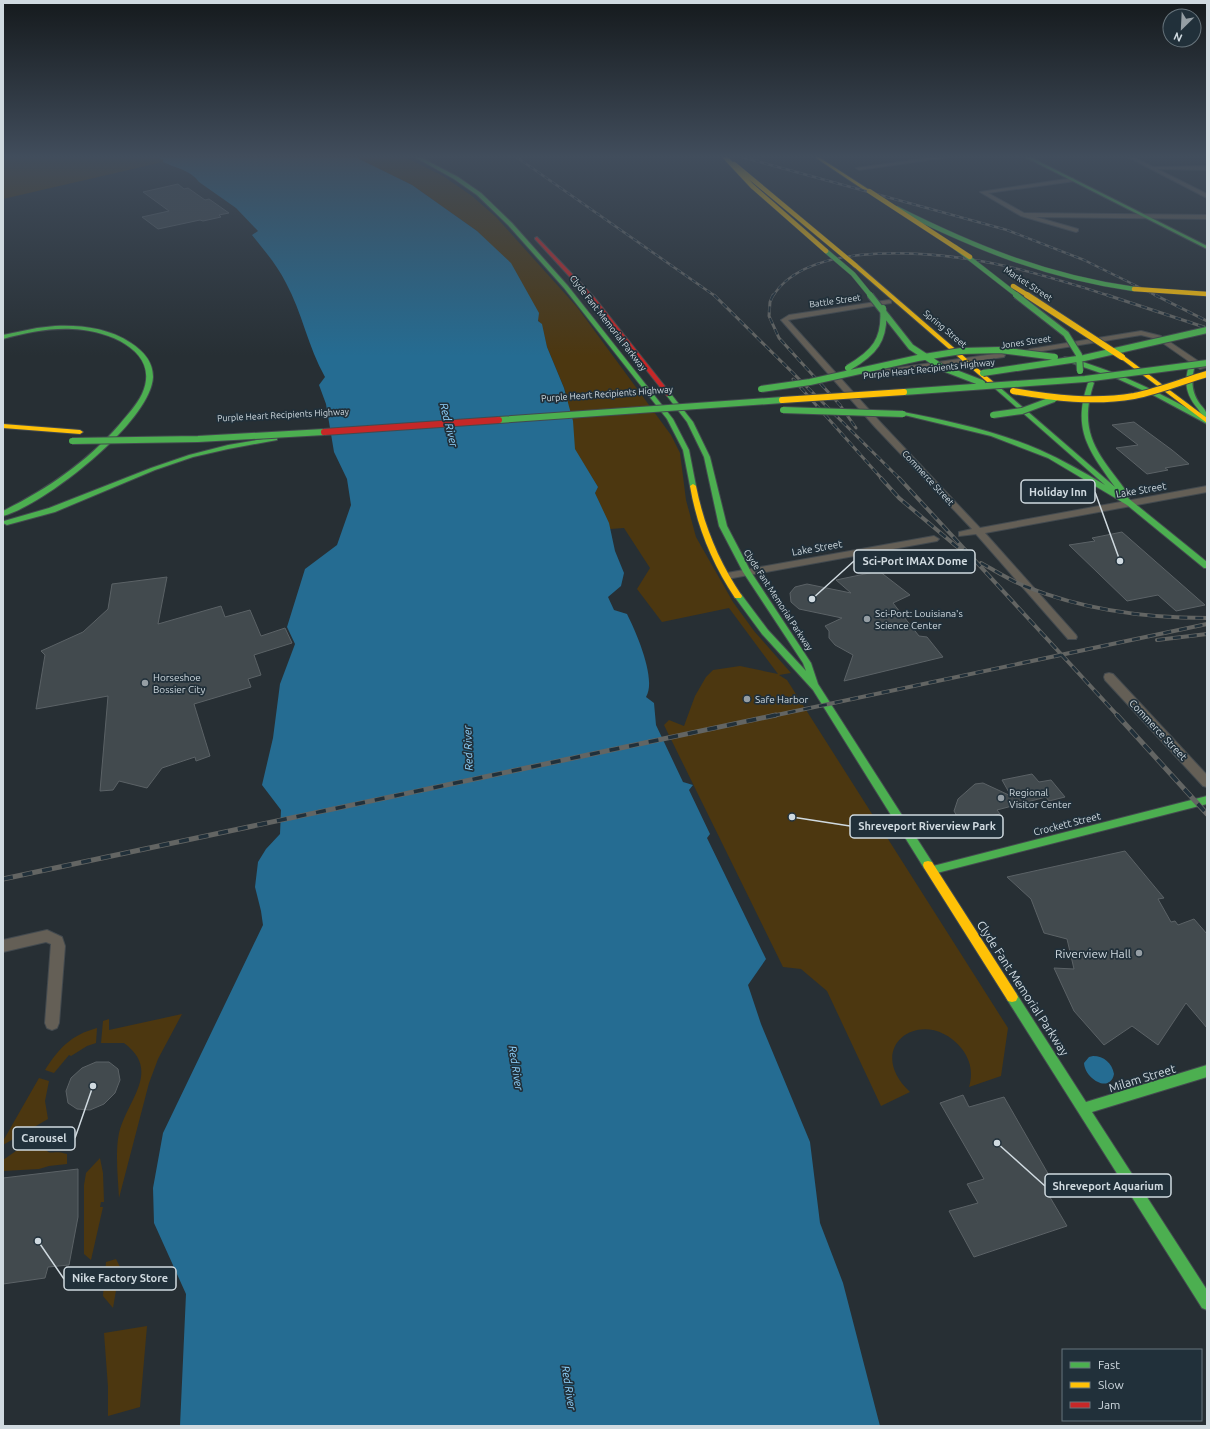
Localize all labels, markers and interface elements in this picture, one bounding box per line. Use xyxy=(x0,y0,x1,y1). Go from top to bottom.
north arrow xyxy=(1162,8,1202,48)
text: N xyxy=(1172,30,1184,44)
street label: Market Street xyxy=(1002,265,1055,304)
street label: Clyde Fant Memorial Parkway xyxy=(568,273,649,373)
street label: Battle Street xyxy=(809,292,862,310)
street label: Spring Street xyxy=(921,308,969,350)
street label: Jones Street xyxy=(1000,333,1052,350)
street label: Purple Heart Recipients Highway xyxy=(863,357,996,381)
street label: Purple Heart Recipients Highway xyxy=(541,384,674,404)
water label: Red River xyxy=(438,402,460,449)
street label: Purple Heart Recipients Highway xyxy=(217,407,350,423)
street label: Commerce Street xyxy=(900,449,956,508)
callout: Holiday Inn xyxy=(1021,480,1095,503)
street label: Lake Street xyxy=(1115,480,1167,500)
text: Holiday Inn xyxy=(1029,486,1087,498)
street label: Lake Street xyxy=(791,538,843,558)
street label: Clyde Fant Memorial Parkway xyxy=(742,548,815,653)
callout: Sci-Port IMAX Dome xyxy=(854,550,975,573)
text: Sci-Port IMAX Dome xyxy=(862,555,968,567)
place label: Sci-Port: Louisiana's Science Center xyxy=(875,608,963,631)
marker: Sci-Port: Louisiana's Science Center xyxy=(862,614,872,624)
place label: Horseshoe Bossier City xyxy=(153,672,205,695)
marker: Horseshoe Bossier City xyxy=(140,678,150,688)
marker: Safe Harbor xyxy=(742,694,752,704)
place label: Safe Harbor xyxy=(755,694,809,705)
street label: Commerce Street xyxy=(1127,697,1189,763)
water label: Red River xyxy=(461,724,475,771)
place label: Regional Visitor Center xyxy=(1009,787,1071,810)
marker: Regional Visitor Center xyxy=(996,793,1006,803)
street label: Crockett Street xyxy=(1032,810,1102,838)
callout: Shreveport Riverview Park xyxy=(850,815,1003,838)
text: Shreveport Riverview Park xyxy=(858,820,997,832)
street label: Clyde Fant Memorial Parkway xyxy=(975,918,1072,1058)
place label: Riverview Hall xyxy=(1055,947,1131,960)
marker: Riverview Hall xyxy=(1134,948,1144,958)
water label: Red River xyxy=(507,1045,526,1092)
street label: Milam Street xyxy=(1107,1062,1177,1094)
callout: Carousel xyxy=(13,1127,75,1150)
text: Carousel xyxy=(21,1132,67,1144)
callout: Shreveport Aquarium xyxy=(1045,1174,1171,1197)
text: Shreveport Aquarium xyxy=(1053,1180,1163,1192)
callout: Nike Factory Store xyxy=(64,1267,176,1290)
text: Nike Factory Store xyxy=(72,1272,168,1284)
legend xyxy=(1062,1349,1202,1421)
text: Fast xyxy=(1098,1358,1120,1371)
water label: Red River xyxy=(560,1365,579,1412)
text: Slow xyxy=(1098,1378,1124,1391)
text: Jam xyxy=(1098,1398,1120,1411)

